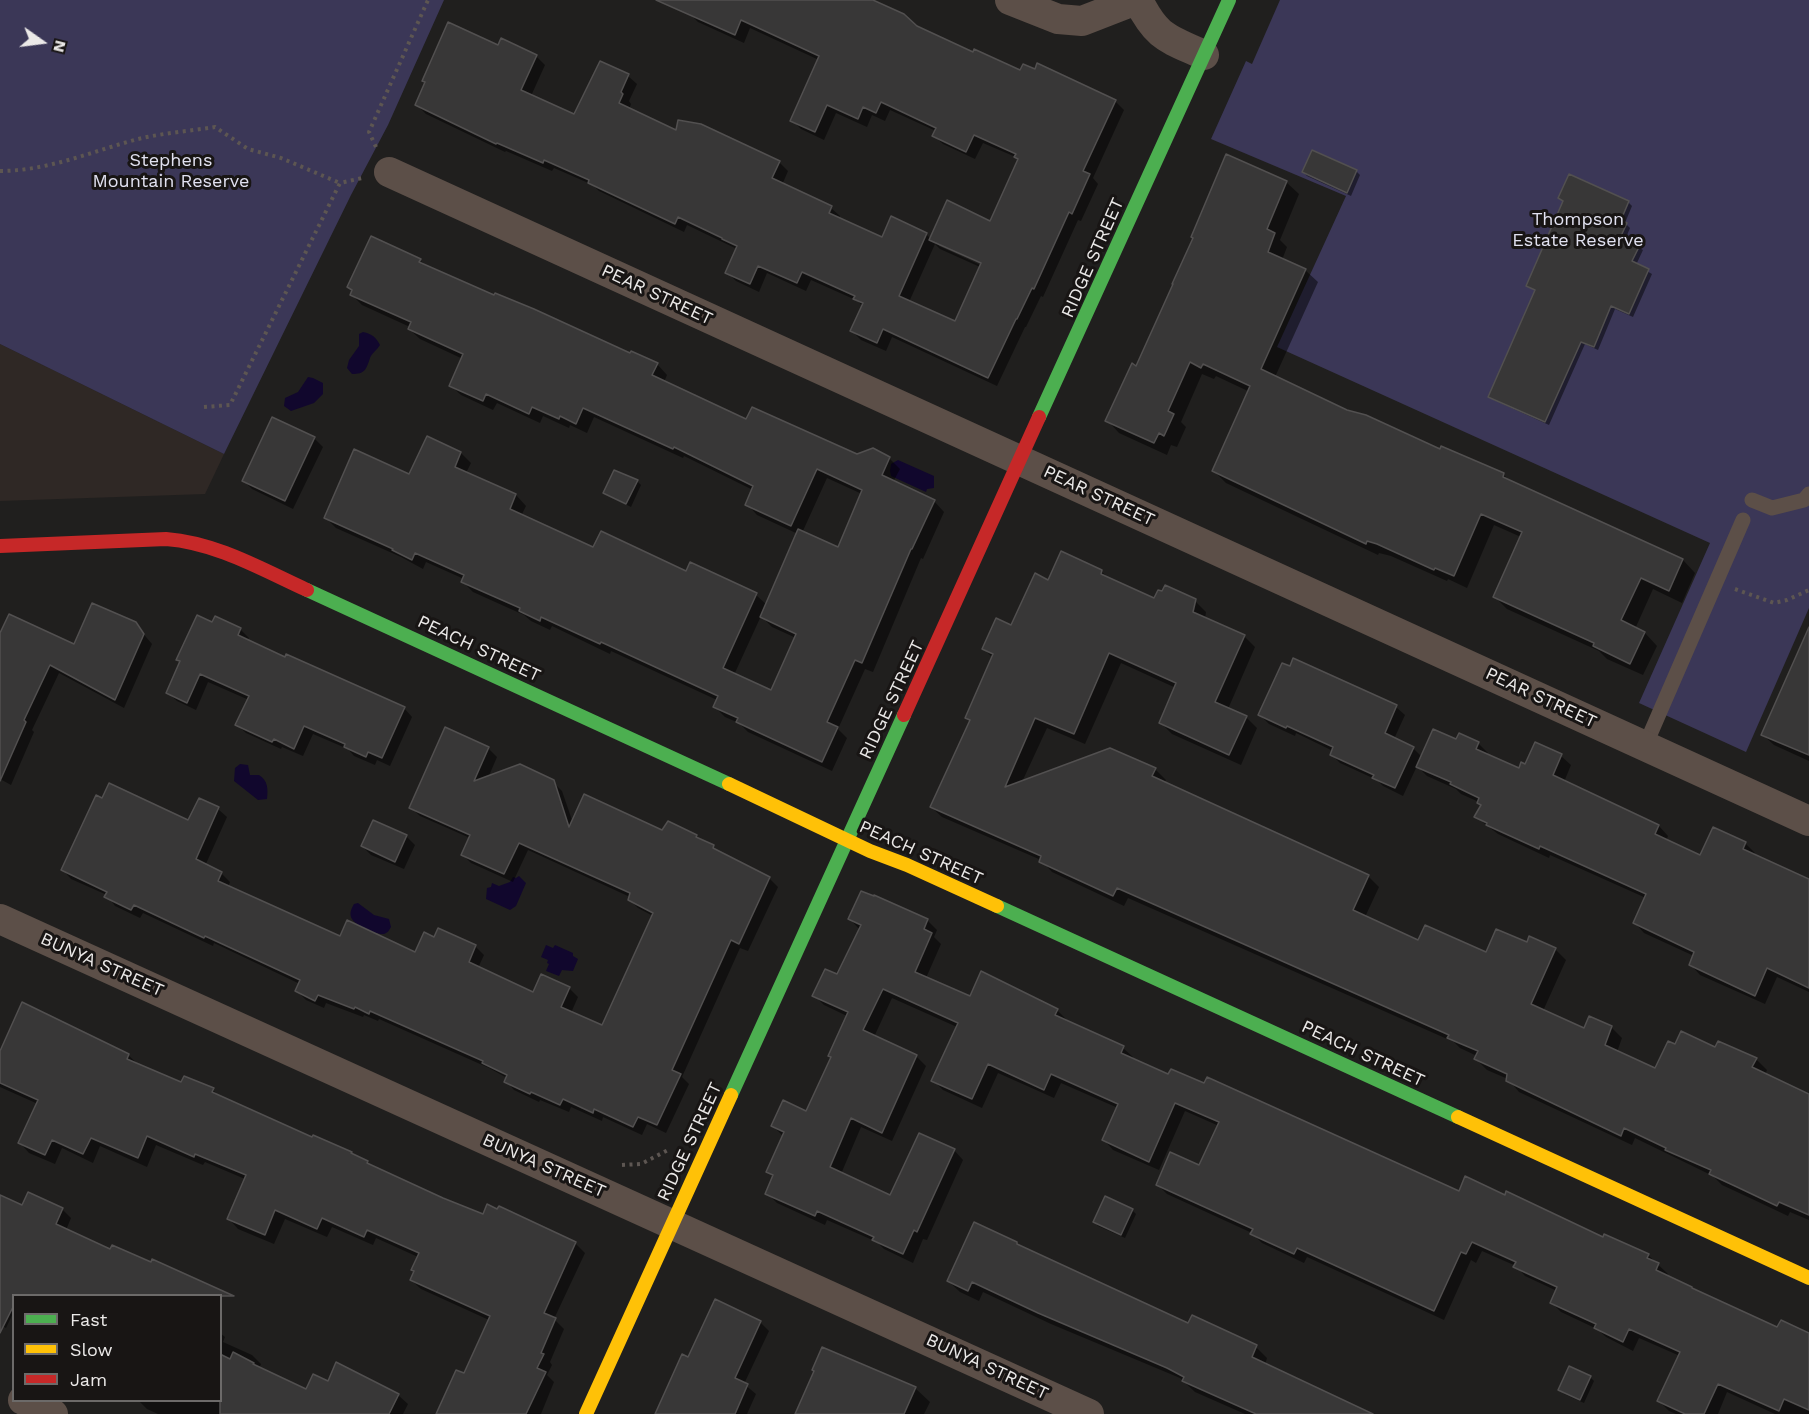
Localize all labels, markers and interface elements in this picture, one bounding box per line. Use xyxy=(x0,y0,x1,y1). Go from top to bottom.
north arrow xyxy=(12,12,72,72)
text: N xyxy=(49,38,71,55)
park label: Stephens Mountain Reserve xyxy=(93,150,249,192)
street label: RIDGE STREET xyxy=(1057,195,1129,321)
park label: Thompson Estate Reserve xyxy=(1512,209,1644,252)
street label: PEAR STREET xyxy=(598,260,716,330)
street label: PEAR STREET xyxy=(1040,461,1158,531)
street label: PEACH STREET xyxy=(414,611,544,687)
street label: RIDGE STREET xyxy=(855,637,929,763)
street label: PEAR STREET xyxy=(1482,663,1600,733)
street label: PEACH STREET xyxy=(856,816,986,890)
street label: BUNYA STREET xyxy=(37,928,167,1002)
street label: PEACH STREET xyxy=(1298,1016,1428,1092)
street label: RIDGE STREET xyxy=(653,1079,727,1205)
street label: BUNYA STREET xyxy=(479,1129,609,1203)
legend xyxy=(12,1294,222,1402)
text: Fast xyxy=(70,1309,107,1330)
street label: BUNYA STREET xyxy=(922,1329,1052,1405)
text: Slow xyxy=(70,1339,113,1360)
text: Jam xyxy=(70,1369,107,1390)

